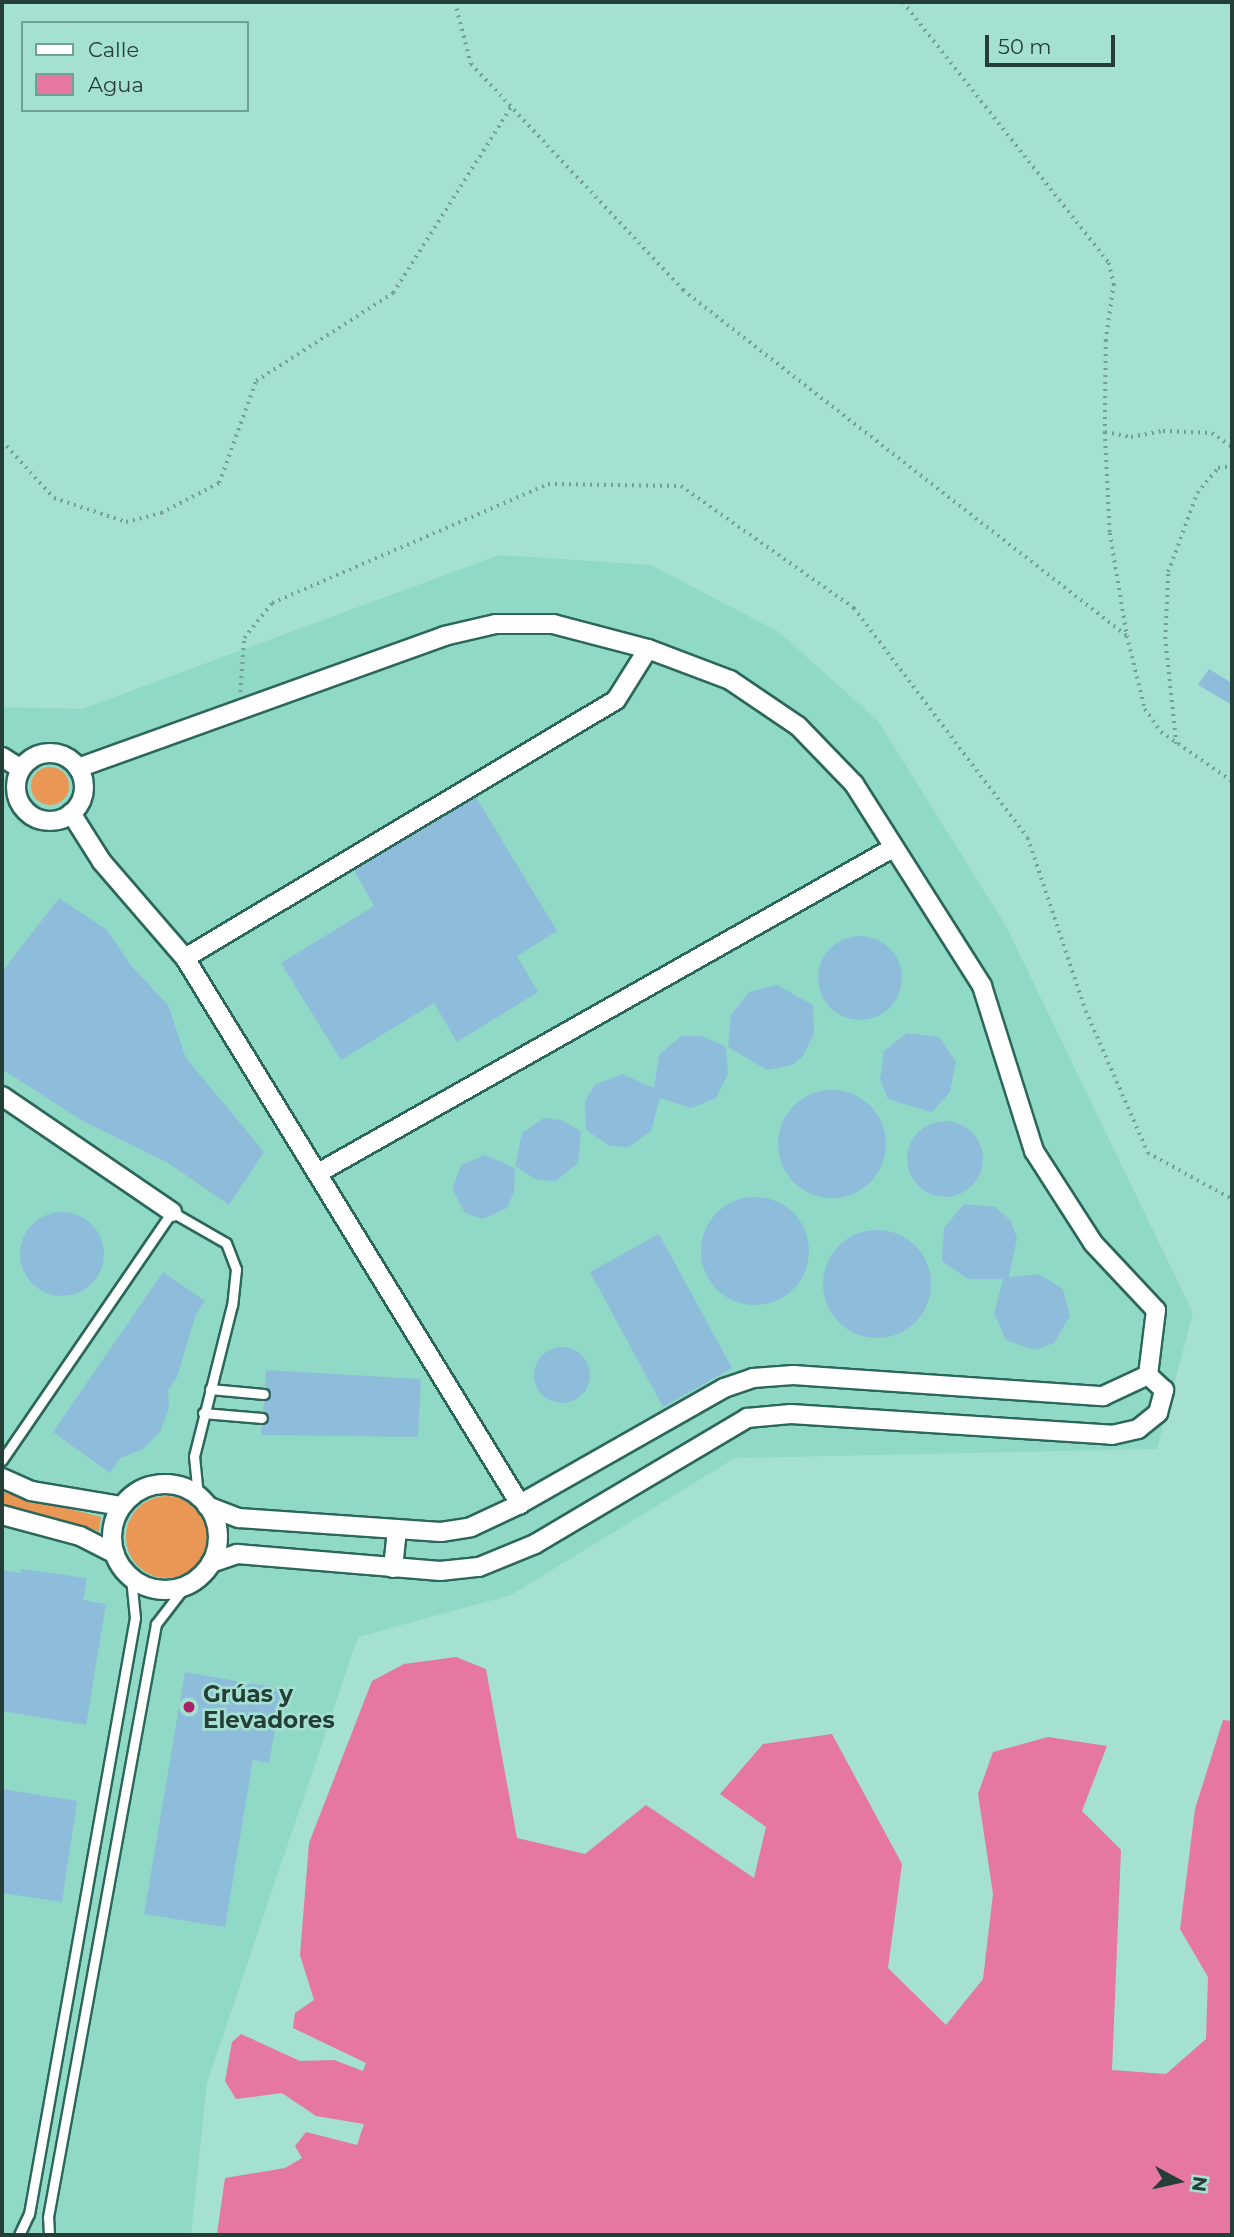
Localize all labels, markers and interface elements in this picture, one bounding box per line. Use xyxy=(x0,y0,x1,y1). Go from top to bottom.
legend xyxy=(21,21,248,112)
scale bar xyxy=(989,21,1118,65)
text: 50 m xyxy=(998,34,1052,59)
text: Calle xyxy=(88,37,139,62)
text: Agua xyxy=(88,72,144,97)
place label: Grúas y Elevadores xyxy=(203,1680,335,1734)
marker: Grúas y Elevadores xyxy=(181,1699,197,1715)
north arrow xyxy=(1143,2146,1213,2216)
text: N xyxy=(1187,2175,1212,2193)

